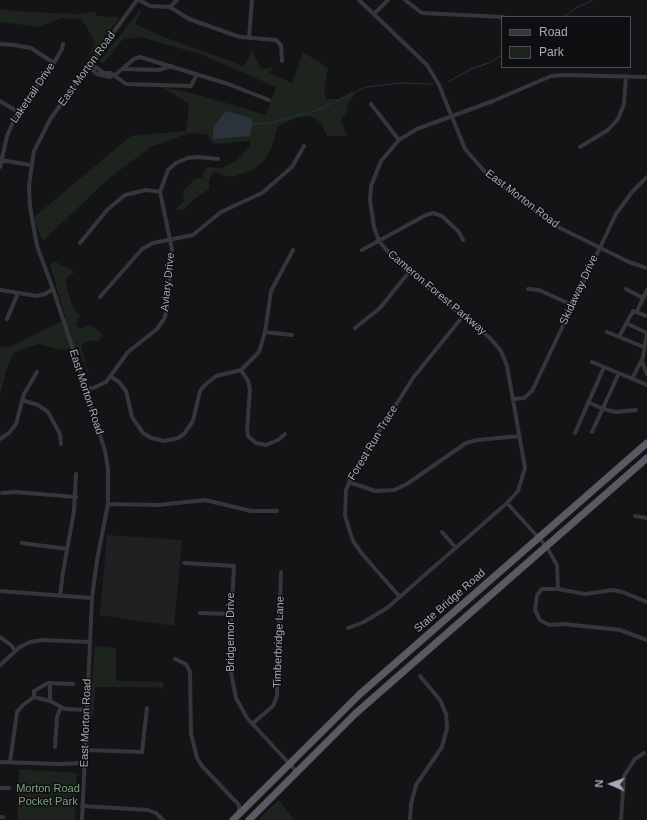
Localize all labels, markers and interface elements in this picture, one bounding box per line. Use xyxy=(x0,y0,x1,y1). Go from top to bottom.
legend xyxy=(501,16,631,68)
text: Road xyxy=(539,25,568,39)
street label: East Morton Road xyxy=(56,29,118,109)
text: Park xyxy=(539,45,564,59)
street label: Laketrail Drive xyxy=(8,60,58,126)
street label: East Morton Road xyxy=(483,167,561,231)
street label: Cameron Forest Parkway xyxy=(385,248,489,338)
street label: Aviary Drive xyxy=(158,252,178,312)
street label: Skidaway Drive xyxy=(557,253,601,327)
street label: East Morton Road xyxy=(66,348,106,436)
street label: Forest Run Trace xyxy=(345,403,401,483)
street label: State Bridge Road xyxy=(412,567,488,635)
street label: Bridgemor Drive xyxy=(224,592,238,672)
street label: Timberbridge Lane xyxy=(271,596,287,688)
street label: East Morton Road xyxy=(78,678,94,768)
north arrow xyxy=(591,764,631,804)
text: N xyxy=(593,779,605,788)
park label: Morton Road Pocket Park xyxy=(16,782,80,808)

